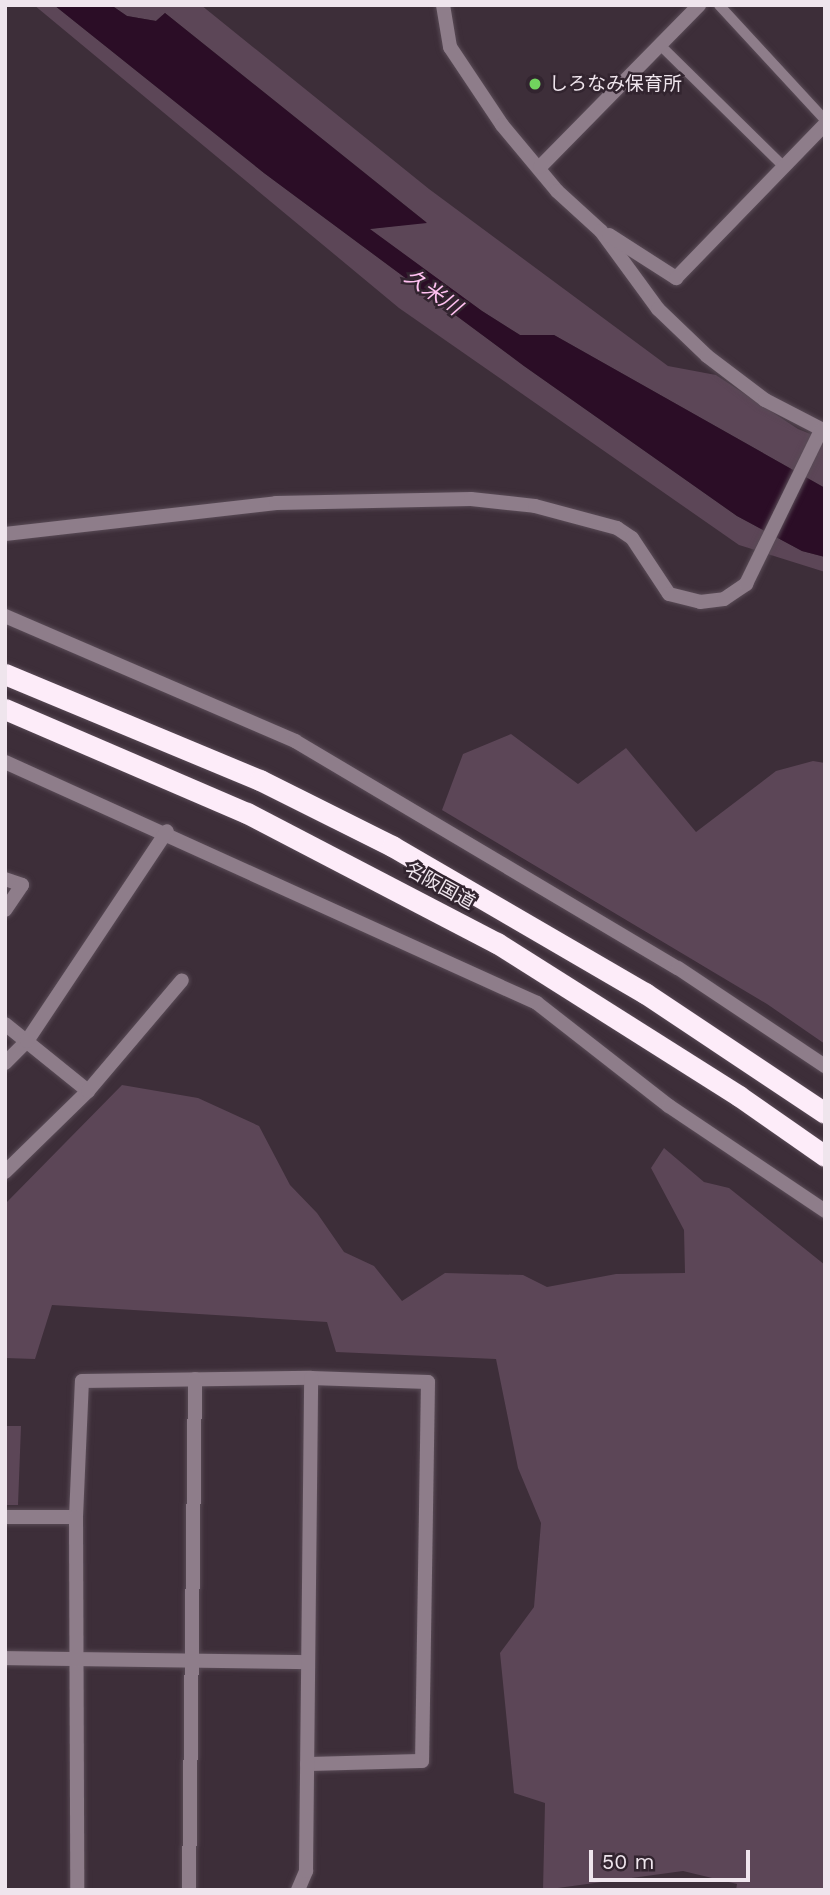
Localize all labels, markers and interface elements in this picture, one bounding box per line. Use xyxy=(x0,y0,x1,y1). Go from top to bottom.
place label: しろなみ保育所 xyxy=(549,73,682,95)
marker: しろなみ保育所 xyxy=(527,76,543,92)
water label: 久米川 xyxy=(400,264,466,320)
street label: 名阪国道 xyxy=(401,858,479,914)
scale bar xyxy=(592,1836,753,1880)
text: 50 m xyxy=(602,1849,654,1874)

